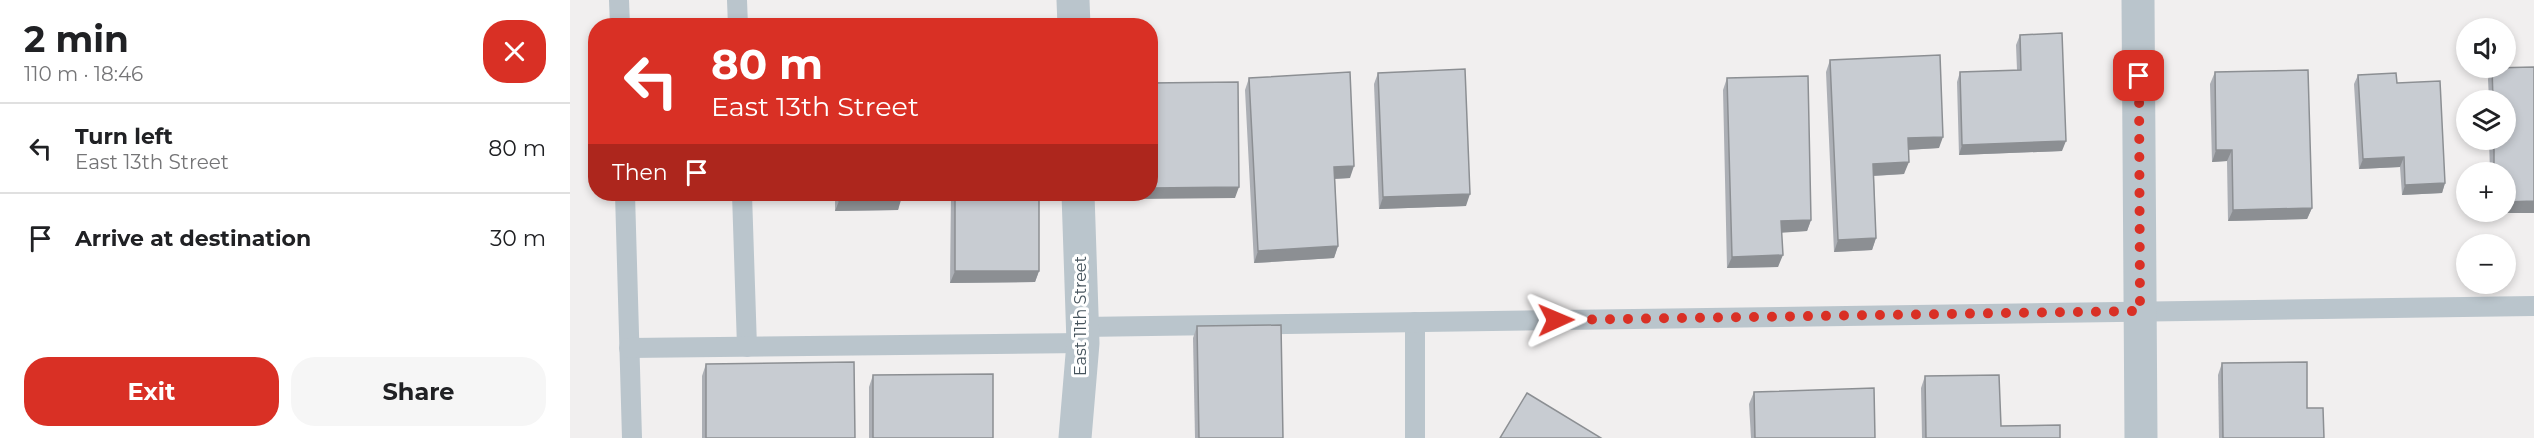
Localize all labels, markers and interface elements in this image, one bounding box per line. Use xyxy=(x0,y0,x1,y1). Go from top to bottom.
text: 2 min xyxy=(24,17,129,61)
map controls xyxy=(2456,18,2516,294)
button: sound xyxy=(2456,18,2516,78)
button: close xyxy=(483,20,546,83)
text: 80 m xyxy=(711,38,823,90)
icon: left xyxy=(612,42,690,120)
pin xyxy=(2113,50,2164,101)
icon: arrive xyxy=(2122,59,2155,92)
text: 110 m · 18:46 xyxy=(24,62,143,86)
text: East 13th Street xyxy=(711,90,919,123)
button: layers xyxy=(2456,90,2516,150)
text: Turn left xyxy=(75,123,173,150)
icon: left xyxy=(24,132,57,165)
text: 80 m xyxy=(488,135,546,162)
text: East 13th Street xyxy=(75,150,229,174)
icon: arrive xyxy=(680,156,713,189)
text: Then xyxy=(612,159,668,186)
button: + xyxy=(2456,162,2516,222)
icon: arrive xyxy=(24,222,57,255)
text: Arrive at destination xyxy=(75,225,311,252)
text: 30 m xyxy=(490,225,546,252)
button: − xyxy=(2456,234,2516,294)
street label: East 11th Street xyxy=(1071,256,1090,376)
position arrow xyxy=(1524,288,1588,352)
button: Exit xyxy=(24,357,279,426)
button: Share xyxy=(291,357,546,426)

